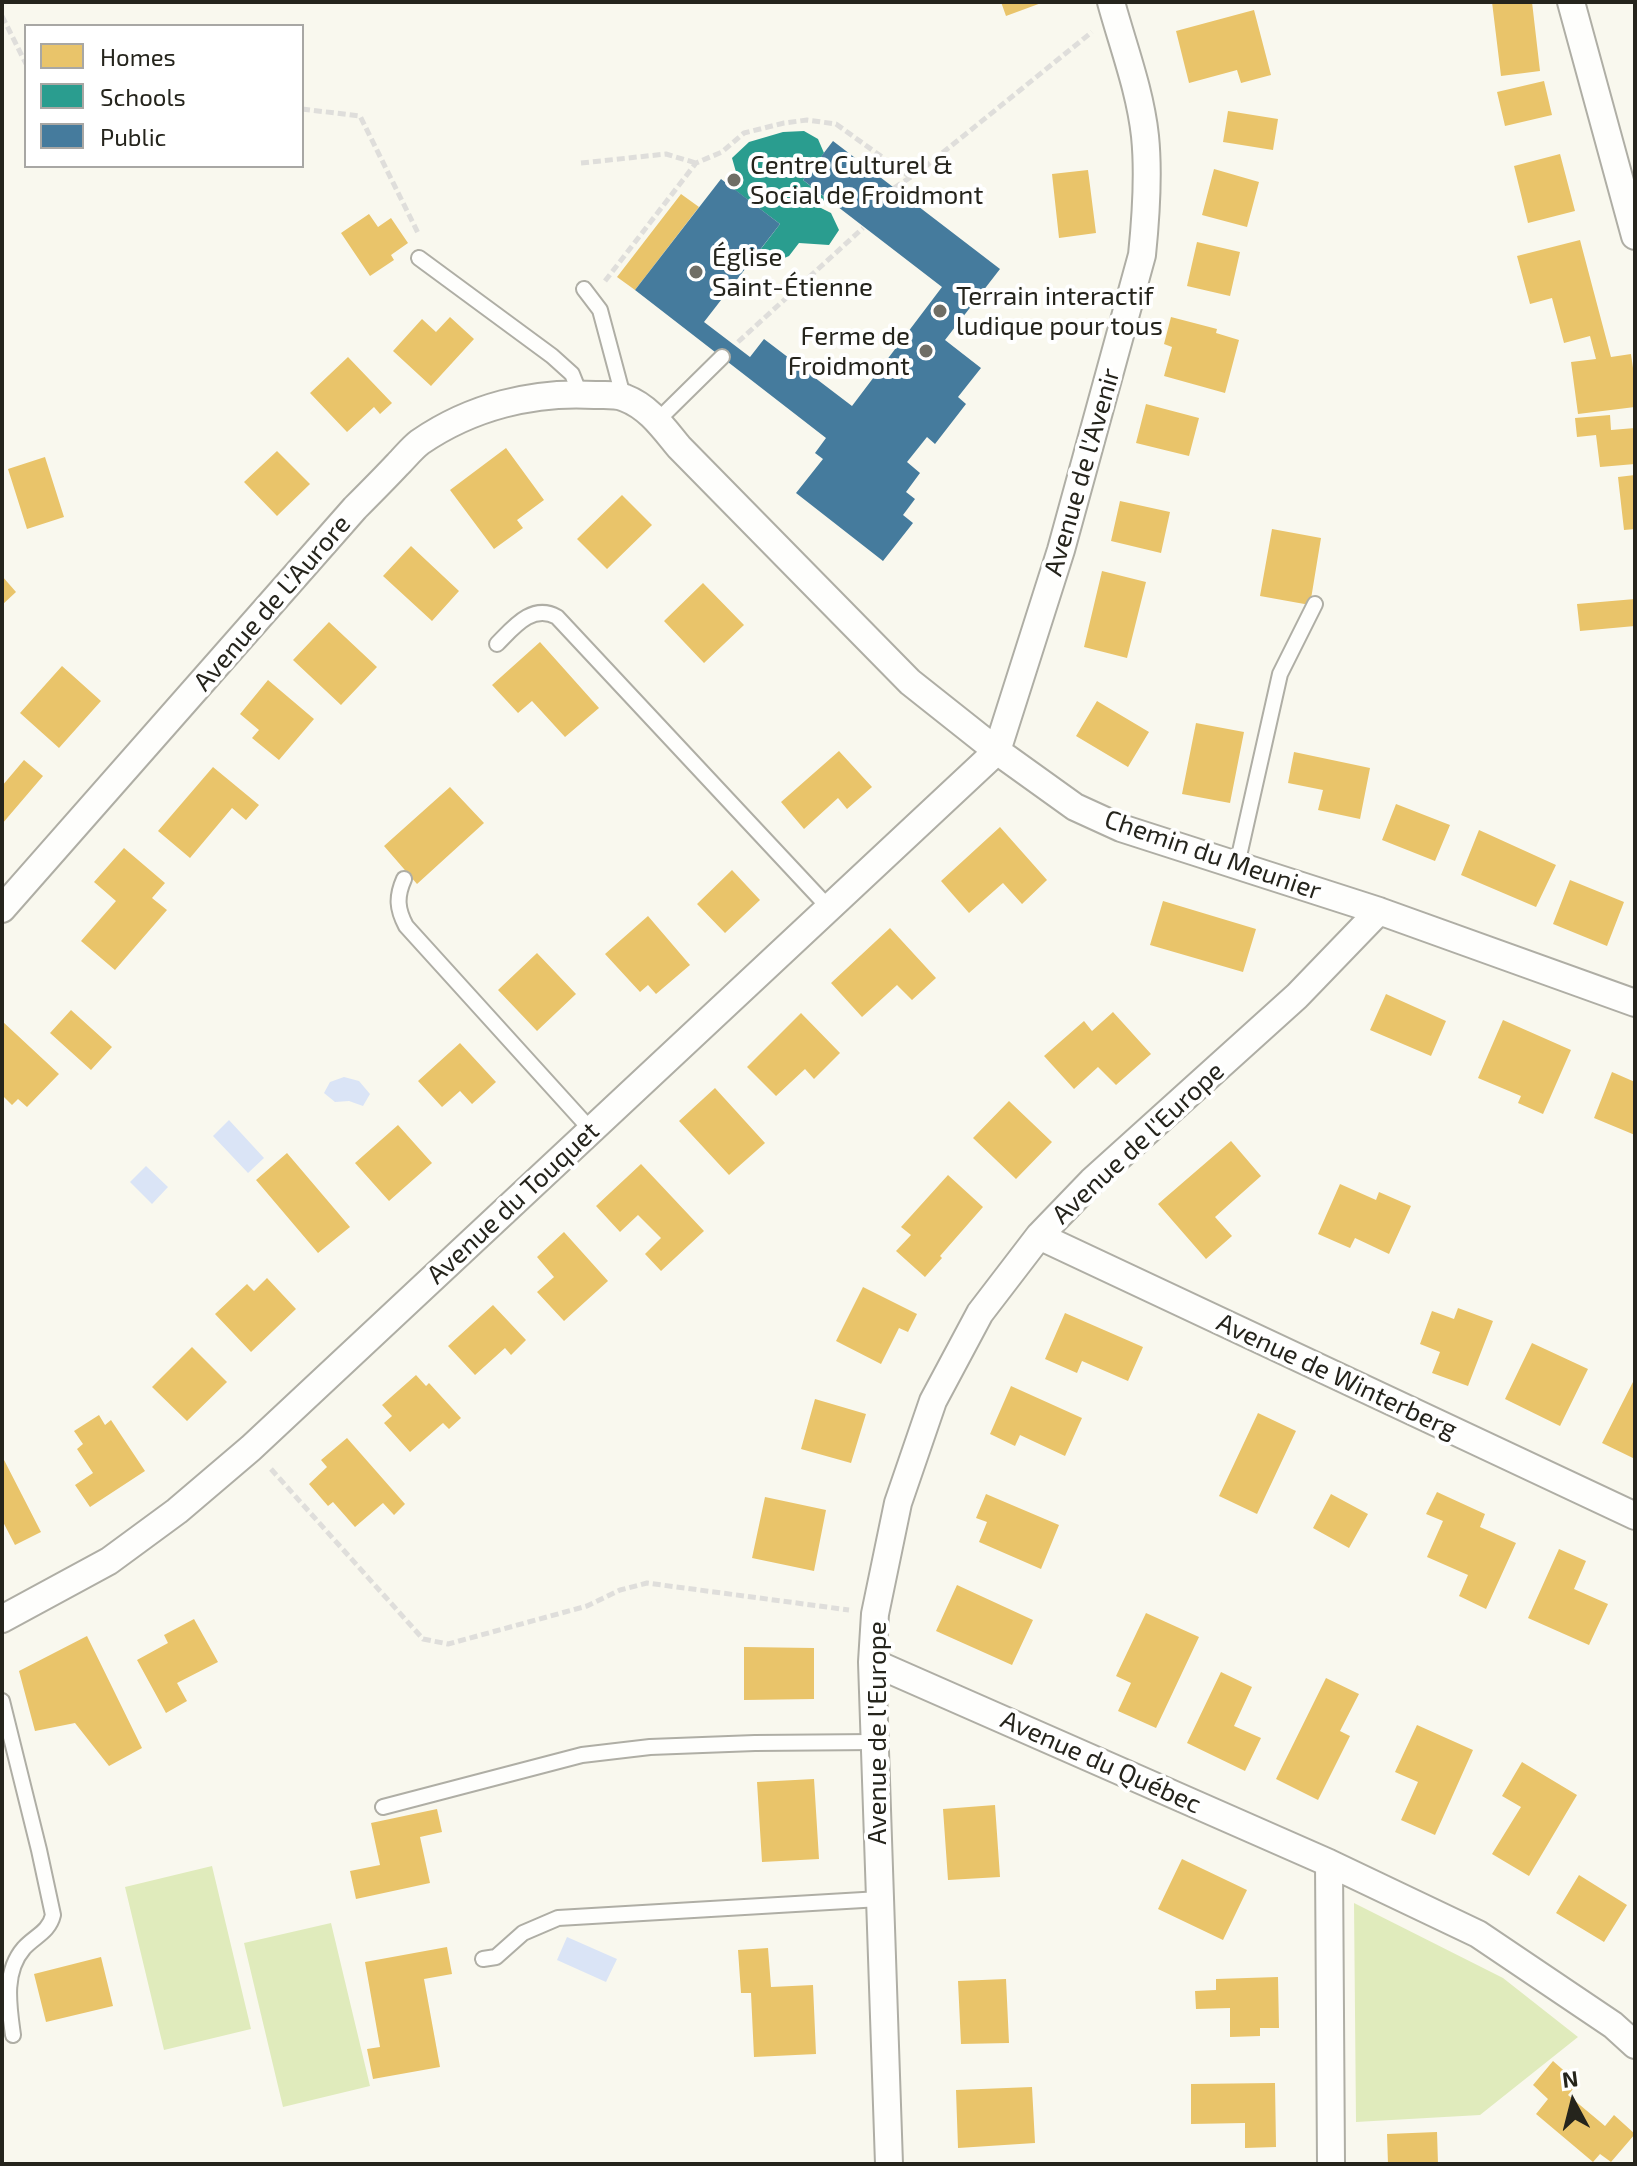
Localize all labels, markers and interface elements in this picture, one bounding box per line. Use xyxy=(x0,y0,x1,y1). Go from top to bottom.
legend xyxy=(24,24,304,168)
text: Homes xyxy=(100,42,176,71)
text: Schools xyxy=(100,82,186,111)
text: Public xyxy=(100,122,166,151)
place label: Centre Culturel & Social de Froidmont xyxy=(750,149,983,210)
marker: Centre Culturel & Social de Froidmont xyxy=(725,171,743,189)
place label: Église Saint-Étienne xyxy=(712,241,873,302)
marker: Église Saint-Étienne xyxy=(687,263,705,281)
place label: Terrain interactif ludique pour tous xyxy=(956,280,1163,342)
marker: Terrain interactif ludique pour tous xyxy=(931,302,949,320)
place label: Ferme de Froidmont xyxy=(788,320,910,382)
marker: Ferme de Froidmont xyxy=(917,342,935,360)
street label: Avenue de l'Avenir xyxy=(1037,365,1127,579)
street label: Avenue de L'Aurore xyxy=(187,509,357,697)
street label: Chemin du Meunier xyxy=(1101,803,1325,907)
street label: Avenue de l'Europe xyxy=(1046,1055,1230,1231)
street label: Avenue du Touquet xyxy=(421,1115,605,1291)
street label: Avenue de Winterberg xyxy=(1212,1307,1462,1445)
street label: Avenue de l'Europe xyxy=(861,1621,893,1845)
street label: Avenue du Québec xyxy=(996,1704,1206,1820)
north arrow xyxy=(1533,2062,1613,2142)
text: N xyxy=(1561,2064,1580,2092)

